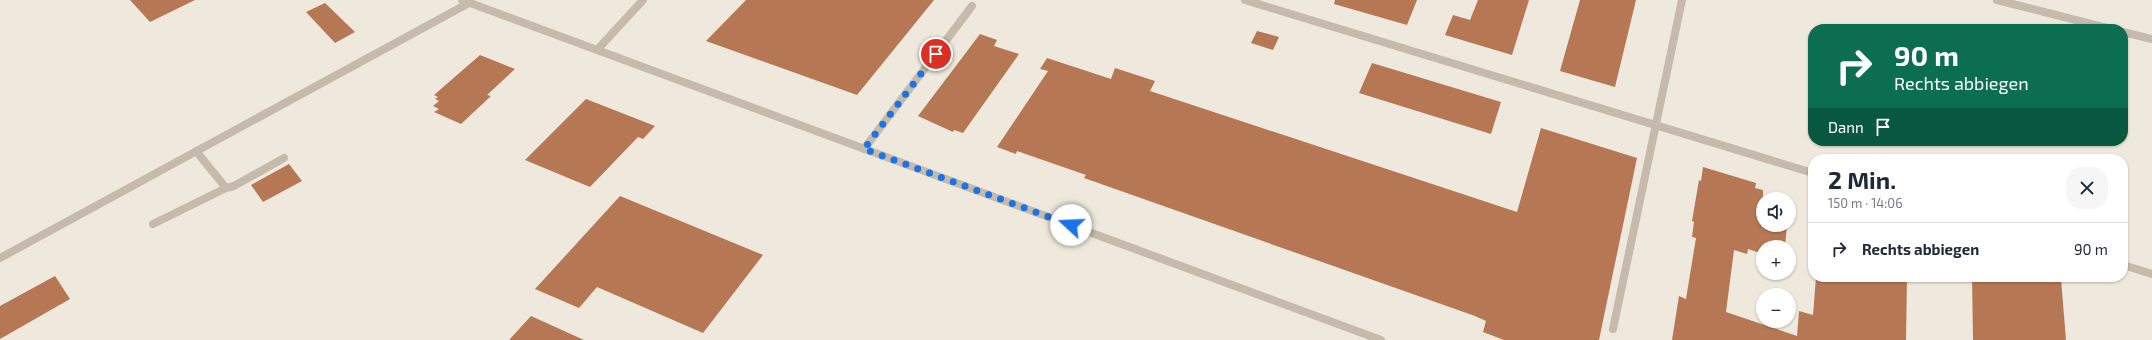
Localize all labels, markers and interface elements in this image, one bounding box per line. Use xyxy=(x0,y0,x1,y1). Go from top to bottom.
pin xyxy=(919,37,953,71)
text: 90 m xyxy=(1894,38,1959,72)
icon: right xyxy=(1828,40,1880,92)
icon: arrive xyxy=(925,43,947,65)
text: Rechts abbiegen xyxy=(1894,72,2029,94)
icon: arrive xyxy=(1872,116,1894,138)
text: Dann xyxy=(1828,118,1864,136)
text: 2 Min. xyxy=(1828,165,1896,194)
button: close xyxy=(2066,167,2108,209)
map controls xyxy=(1756,192,1796,328)
button: sound xyxy=(1756,192,1796,232)
text: 150 m · 14:06 xyxy=(1828,195,1903,211)
position arrow xyxy=(1050,204,1092,246)
icon: right xyxy=(1828,238,1850,260)
button: + xyxy=(1756,240,1796,280)
text: Rechts abbiegen xyxy=(1862,240,1979,258)
text: 90 m xyxy=(2074,240,2108,258)
button: − xyxy=(1756,288,1796,328)

